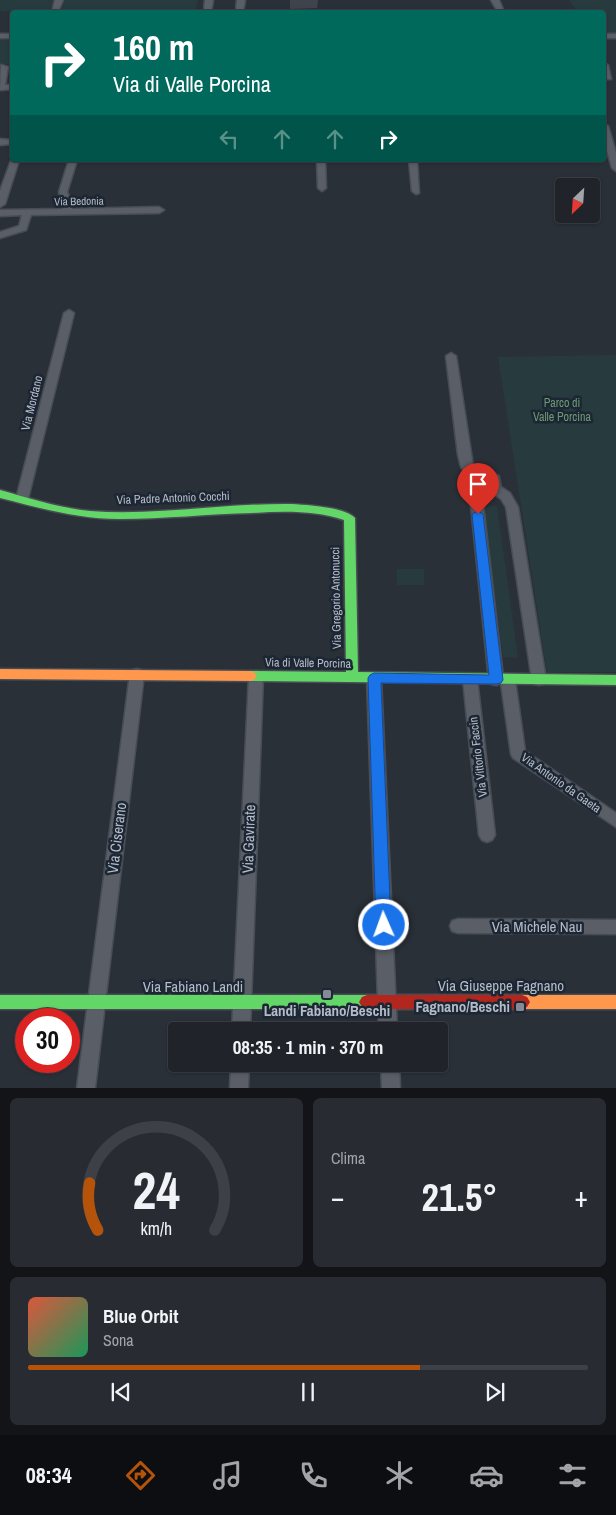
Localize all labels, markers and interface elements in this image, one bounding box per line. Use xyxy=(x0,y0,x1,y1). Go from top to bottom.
text: 160 m xyxy=(113,24,194,71)
icon: right xyxy=(30,30,95,95)
text: Via di Valle Porcina xyxy=(113,69,271,99)
icon: left xyxy=(215,125,243,153)
icon: ahead xyxy=(268,125,296,153)
icon: ahead xyxy=(321,125,349,153)
icon: right xyxy=(374,125,402,153)
north arrow xyxy=(555,178,600,222)
map controls xyxy=(555,178,600,223)
street label: Via Bedonia xyxy=(54,194,104,208)
street label: Via Mordano xyxy=(17,374,47,432)
park label: Parco di Valle Porcina xyxy=(533,395,591,425)
pin xyxy=(457,463,499,514)
icon: arrive xyxy=(464,470,492,498)
street label: Via Padre Antonio Cocchi xyxy=(116,488,230,508)
street label: Via Gregorio Antonucci xyxy=(327,547,345,649)
street label: Via di Valle Porcina xyxy=(265,654,352,672)
street label: Via Vittorio Faccin xyxy=(465,716,491,798)
street label: Via Antonio da Gaeta xyxy=(518,750,604,817)
street label: Via Ciserano xyxy=(102,801,131,875)
street label: Via Gavirate xyxy=(237,804,260,874)
position arrow xyxy=(357,898,409,950)
street label: Via Michele Nau xyxy=(492,916,582,937)
street label: Via Giuseppe Fagnano xyxy=(438,975,564,996)
street label: Via Fabiano Landi xyxy=(143,976,243,997)
marker: Landi Fabiano/Beschi xyxy=(321,988,333,1000)
place label: Fagnano/Beschi xyxy=(416,996,510,1017)
place label: Landi Fabiano/Beschi xyxy=(264,1000,390,1021)
marker: Fagnano/Beschi xyxy=(514,1001,526,1013)
speed limit sign: 30 xyxy=(15,1008,80,1073)
text: 08:35 · 1 min · 370 m xyxy=(233,1034,383,1060)
text: Clima xyxy=(331,1147,365,1169)
text: 24 xyxy=(133,1155,180,1225)
text: 21.5° xyxy=(422,1172,497,1223)
text: − xyxy=(331,1178,344,1216)
text: + xyxy=(575,1178,588,1216)
text: km/h xyxy=(141,1217,172,1241)
text: Blue Orbit xyxy=(103,1303,178,1329)
text: Sona xyxy=(103,1329,134,1351)
icon: previous xyxy=(107,1378,135,1406)
icon: pause xyxy=(294,1378,322,1406)
icon: next xyxy=(481,1378,509,1406)
icon: directions xyxy=(123,1458,158,1493)
icon: music xyxy=(210,1458,245,1493)
icon: phone xyxy=(296,1458,331,1493)
icon: climate xyxy=(382,1458,417,1493)
icon: car xyxy=(469,1458,504,1493)
icon: filters xyxy=(555,1458,590,1493)
text: 08:34 xyxy=(26,1460,72,1490)

